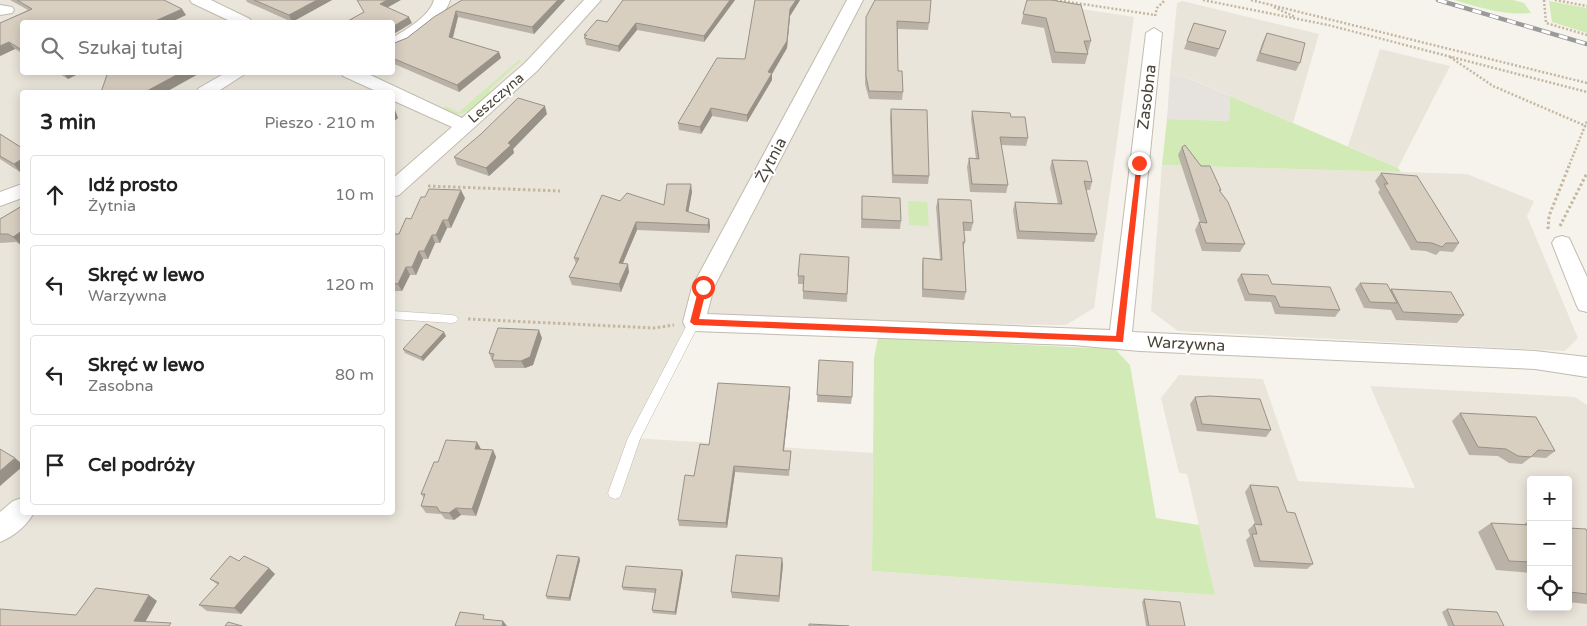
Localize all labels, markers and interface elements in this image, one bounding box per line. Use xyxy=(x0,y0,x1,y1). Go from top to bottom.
search box xyxy=(20,20,395,75)
icon: search xyxy=(38,34,66,62)
text: Szukaj tutaj xyxy=(78,37,183,59)
street label: Zasobna xyxy=(1133,63,1161,131)
street label: Leszczyna xyxy=(465,69,527,127)
text: 3 min xyxy=(40,110,96,135)
text: Pieszo · 210 m xyxy=(264,113,375,133)
street label: Żytnia xyxy=(751,134,791,186)
route end xyxy=(1128,152,1151,175)
text: Idź prosto xyxy=(88,174,178,196)
icon: ahead xyxy=(41,181,69,209)
text: 10 m xyxy=(335,185,374,205)
text: Żytnia xyxy=(88,196,136,216)
text: Skręć w lewo xyxy=(88,264,205,286)
icon: left xyxy=(41,271,69,299)
text: 120 m xyxy=(325,275,374,295)
route start xyxy=(692,276,715,299)
text: Warzywna xyxy=(88,286,167,306)
street label: Warzywna xyxy=(1146,332,1226,356)
text: Skręć w lewo xyxy=(88,354,205,376)
icon: left xyxy=(41,361,69,389)
text: 80 m xyxy=(335,365,374,385)
text: Zasobna xyxy=(88,376,153,396)
icon: arrive xyxy=(41,451,69,479)
text: Cel podróży xyxy=(88,454,195,476)
map controls xyxy=(1527,476,1572,611)
button: + xyxy=(1527,476,1572,521)
button: − xyxy=(1527,521,1572,566)
button: locate xyxy=(1527,566,1572,611)

